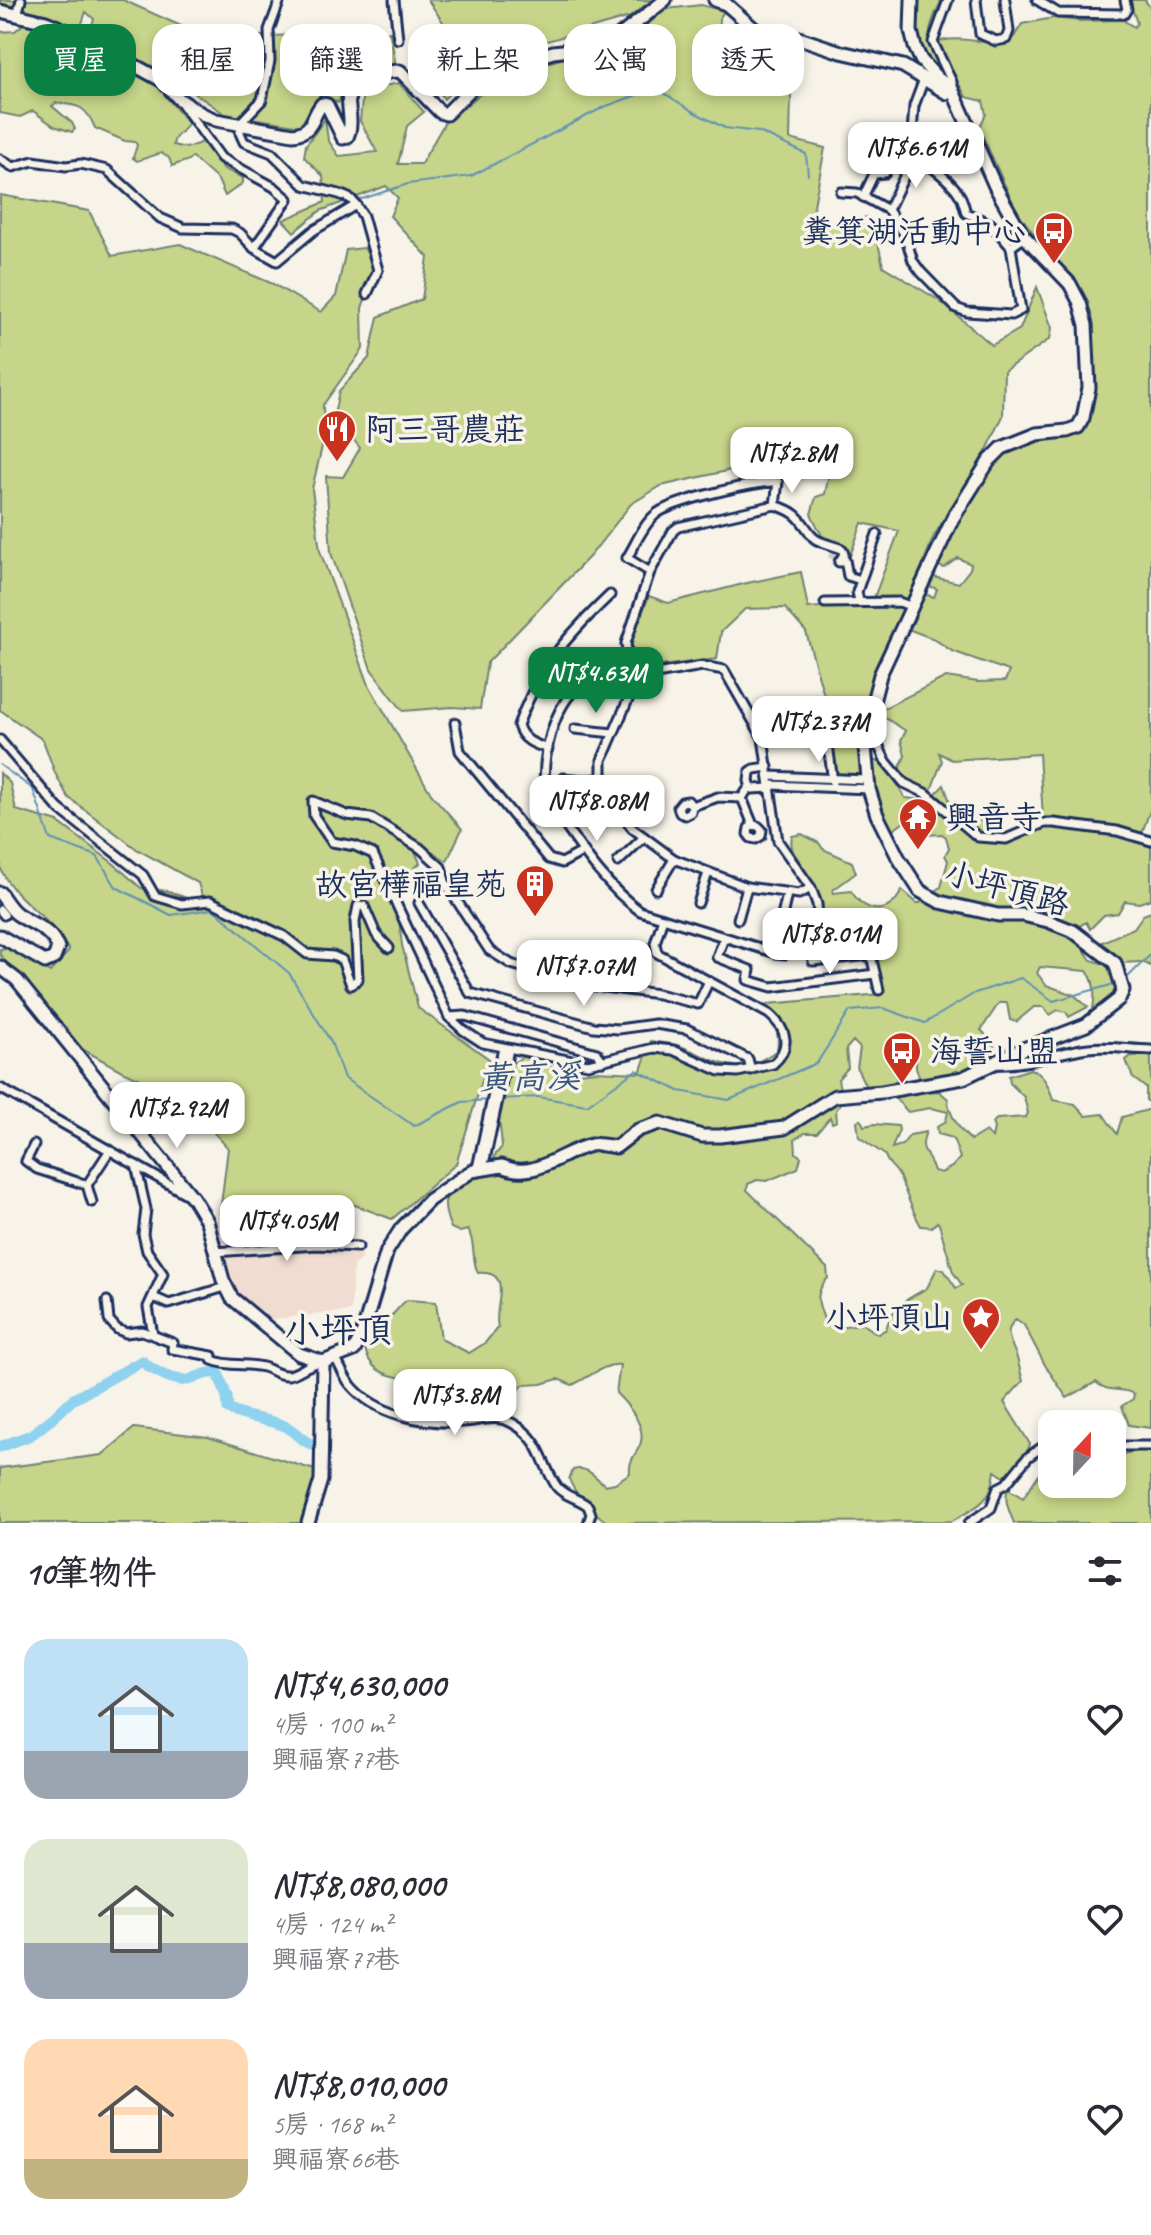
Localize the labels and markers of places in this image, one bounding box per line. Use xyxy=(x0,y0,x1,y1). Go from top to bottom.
pin: NT$6.61M xyxy=(833,122,999,190)
bus stop icon: 糞箕湖活動中心 xyxy=(1033,210,1075,265)
place label: 糞箕湖活動中心 xyxy=(802,211,1026,252)
restaurant icon: 阿三哥農莊 xyxy=(316,408,358,463)
place label: 阿三哥農莊 xyxy=(365,409,525,450)
pin: NT$2.8M xyxy=(718,427,866,495)
pin: NT$4.63M xyxy=(513,647,679,715)
pin: NT$2.37M xyxy=(736,696,902,764)
pin: NT$8.08M xyxy=(514,775,680,843)
temple icon: 興音寺 xyxy=(897,796,939,851)
place label: 興音寺 xyxy=(946,797,1042,838)
building icon: 故宮樺福皇苑 xyxy=(514,863,556,918)
place label: 故宮樺福皇苑 xyxy=(315,864,507,905)
pin: NT$8.01M xyxy=(747,908,913,976)
pin: NT$7.07M xyxy=(501,940,667,1008)
bus stop icon: 海誓山盟 xyxy=(881,1030,923,1085)
place label: 海誓山盟 xyxy=(930,1031,1058,1072)
pin: NT$2.92M xyxy=(94,1082,260,1150)
pin: NT$4.05M xyxy=(204,1195,370,1263)
place icon: 小坪頂山 xyxy=(960,1296,1002,1351)
place label: 小坪頂山 xyxy=(825,1297,953,1338)
pin: NT$3.8M xyxy=(381,1369,529,1437)

